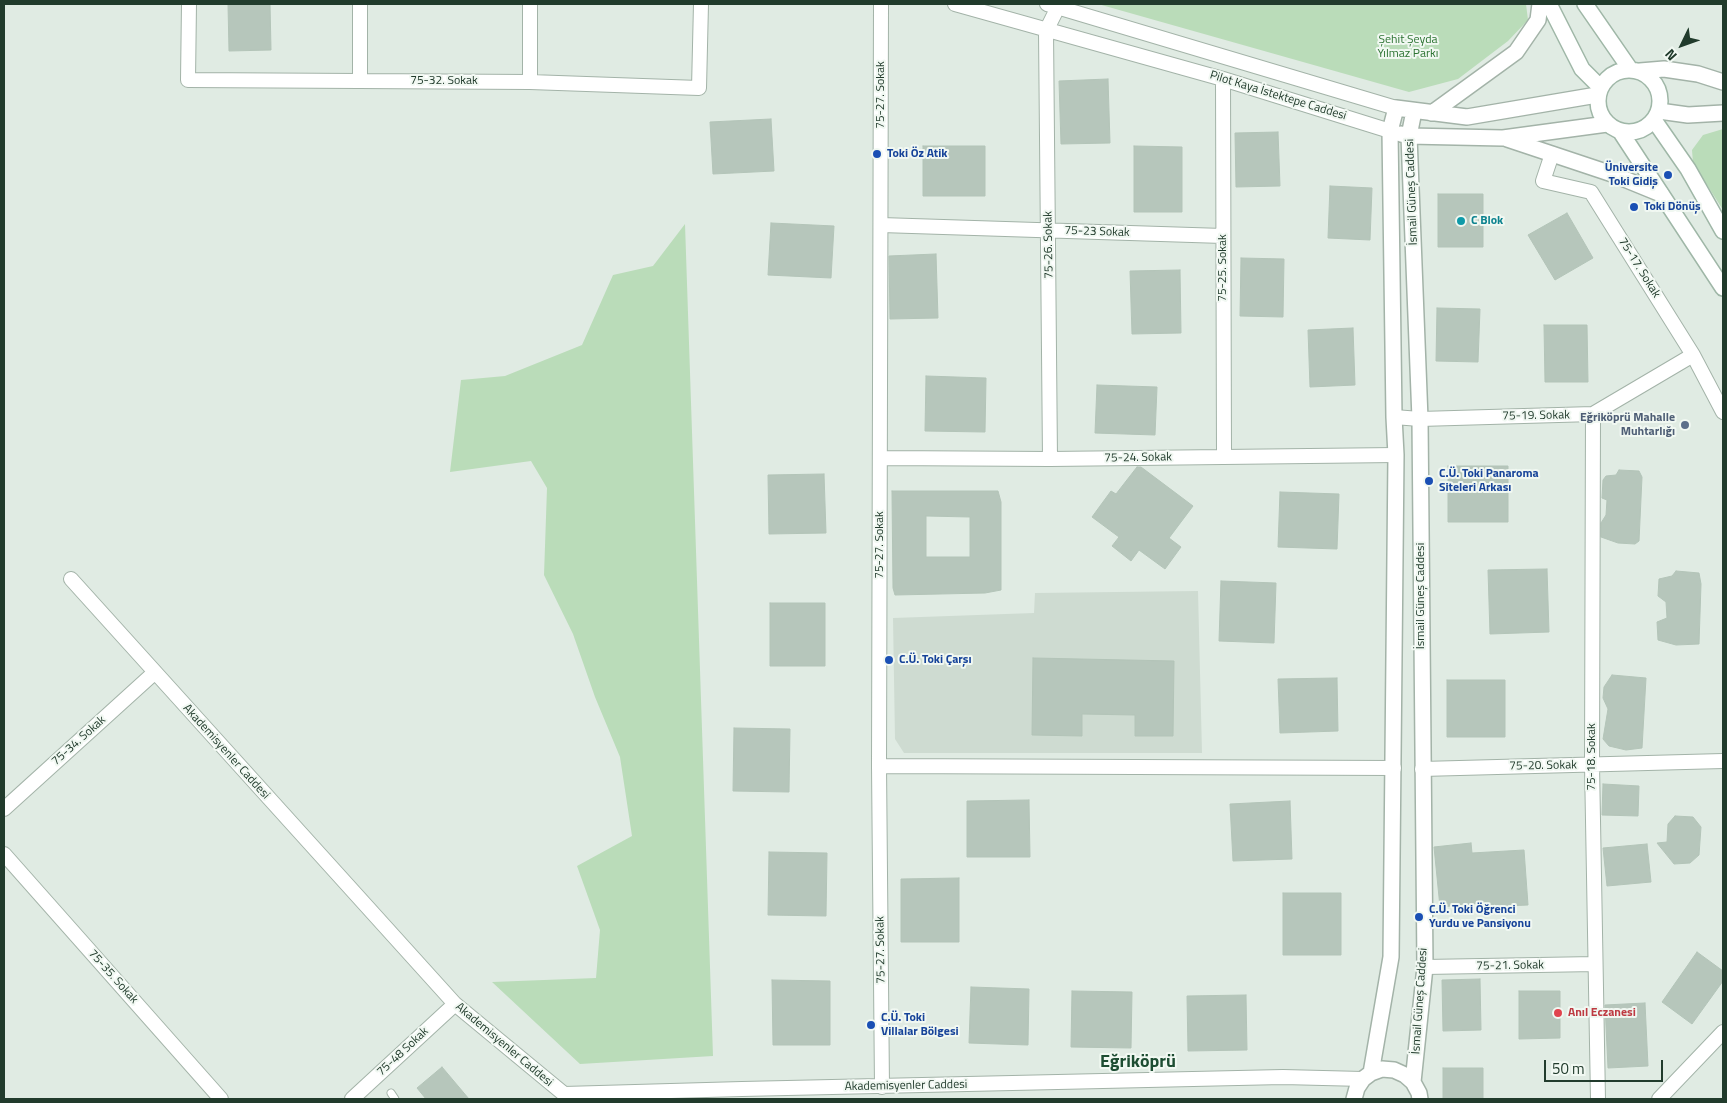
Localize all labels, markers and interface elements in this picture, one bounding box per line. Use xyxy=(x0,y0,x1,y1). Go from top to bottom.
north arrow xyxy=(1657,20,1707,70)
park label: Şehit Şeyda Yılmaz Parkı xyxy=(1378,33,1438,61)
text: N xyxy=(1659,45,1682,66)
street label: 75-27. Sokak xyxy=(874,61,888,129)
street label: Pilot Kaya İstektepe Caddesi xyxy=(1208,68,1348,124)
street label: 75-32. Sokak xyxy=(410,74,478,88)
street label: İsmail Güneş Caddesi xyxy=(1403,138,1421,246)
place label: Toki Öz Atik xyxy=(887,147,947,161)
marker: Toki Öz Atik xyxy=(871,148,883,160)
place label: Üniversite Toki Gidiş xyxy=(1605,161,1658,189)
marker: Üniversite Toki Gidiş xyxy=(1662,169,1674,181)
place label: Toki Dönüş xyxy=(1644,200,1701,214)
marker: Toki Dönüş xyxy=(1628,201,1640,213)
street label: 75-26. Sokak xyxy=(1041,211,1057,279)
place label: C Blok xyxy=(1471,214,1503,228)
marker: C Blok xyxy=(1455,215,1467,227)
street label: 75-23 Sokak xyxy=(1064,224,1130,240)
street label: 75-25. Sokak xyxy=(1216,234,1230,302)
street label: 75-17. Sokak xyxy=(1615,235,1663,301)
street label: 75-19. Sokak xyxy=(1502,408,1570,424)
place label: Eğriköprü Mahalle Muhtarlığı xyxy=(1580,411,1675,439)
marker: Eğriköprü Mahalle Muhtarlığı xyxy=(1679,419,1691,431)
street label: 75-24. Sokak xyxy=(1104,450,1172,466)
place label: C.Ü. Toki Panaroma Siteleri Arkası xyxy=(1439,467,1539,495)
marker: C.Ü. Toki Panaroma Siteleri Arkası xyxy=(1423,475,1435,487)
street label: 75-27. Sokak xyxy=(873,511,887,579)
street label: İsmail Güneş Caddesi xyxy=(1414,543,1428,649)
place label: C.Ü. Toki Çarşı xyxy=(899,653,972,667)
marker: C.Ü. Toki Çarşı xyxy=(883,654,895,666)
street label: Akademisyenler Caddesi xyxy=(180,702,272,802)
street label: 75-34. Sokak xyxy=(49,713,109,769)
street label: 75-18. Sokak xyxy=(1585,723,1599,791)
street label: 75-20. Sokak xyxy=(1509,758,1577,774)
place label: C.Ü. Toki Öğrenci Yurdu ve Pansiyonu xyxy=(1429,903,1531,931)
marker: C.Ü. Toki Öğrenci Yurdu ve Pansiyonu xyxy=(1413,911,1425,923)
street label: 75-27. Sokak xyxy=(873,916,889,984)
street label: 75-35. Sokak xyxy=(85,947,141,1007)
street label: İsmail Güneş Caddesi xyxy=(1409,947,1431,1055)
street label: 75-21. Sokak xyxy=(1476,958,1544,974)
street label: Akademisyenler Caddesi xyxy=(452,1000,556,1090)
place label: Anıl Eczanesi xyxy=(1568,1006,1636,1020)
marker: Anıl Eczanesi xyxy=(1552,1007,1564,1019)
place label: C.Ü. Toki Villalar Bölgesi xyxy=(881,1011,959,1039)
marker: C.Ü. Toki Villalar Bölgesi xyxy=(865,1019,877,1031)
street label: 75-48 Sokak xyxy=(374,1025,432,1079)
scale bar xyxy=(1547,1050,1666,1082)
district label: Eğriköprü xyxy=(1100,1052,1176,1074)
text: 50 m xyxy=(1552,1057,1585,1080)
street label: Akademisyenler Caddesi xyxy=(845,1078,967,1094)

